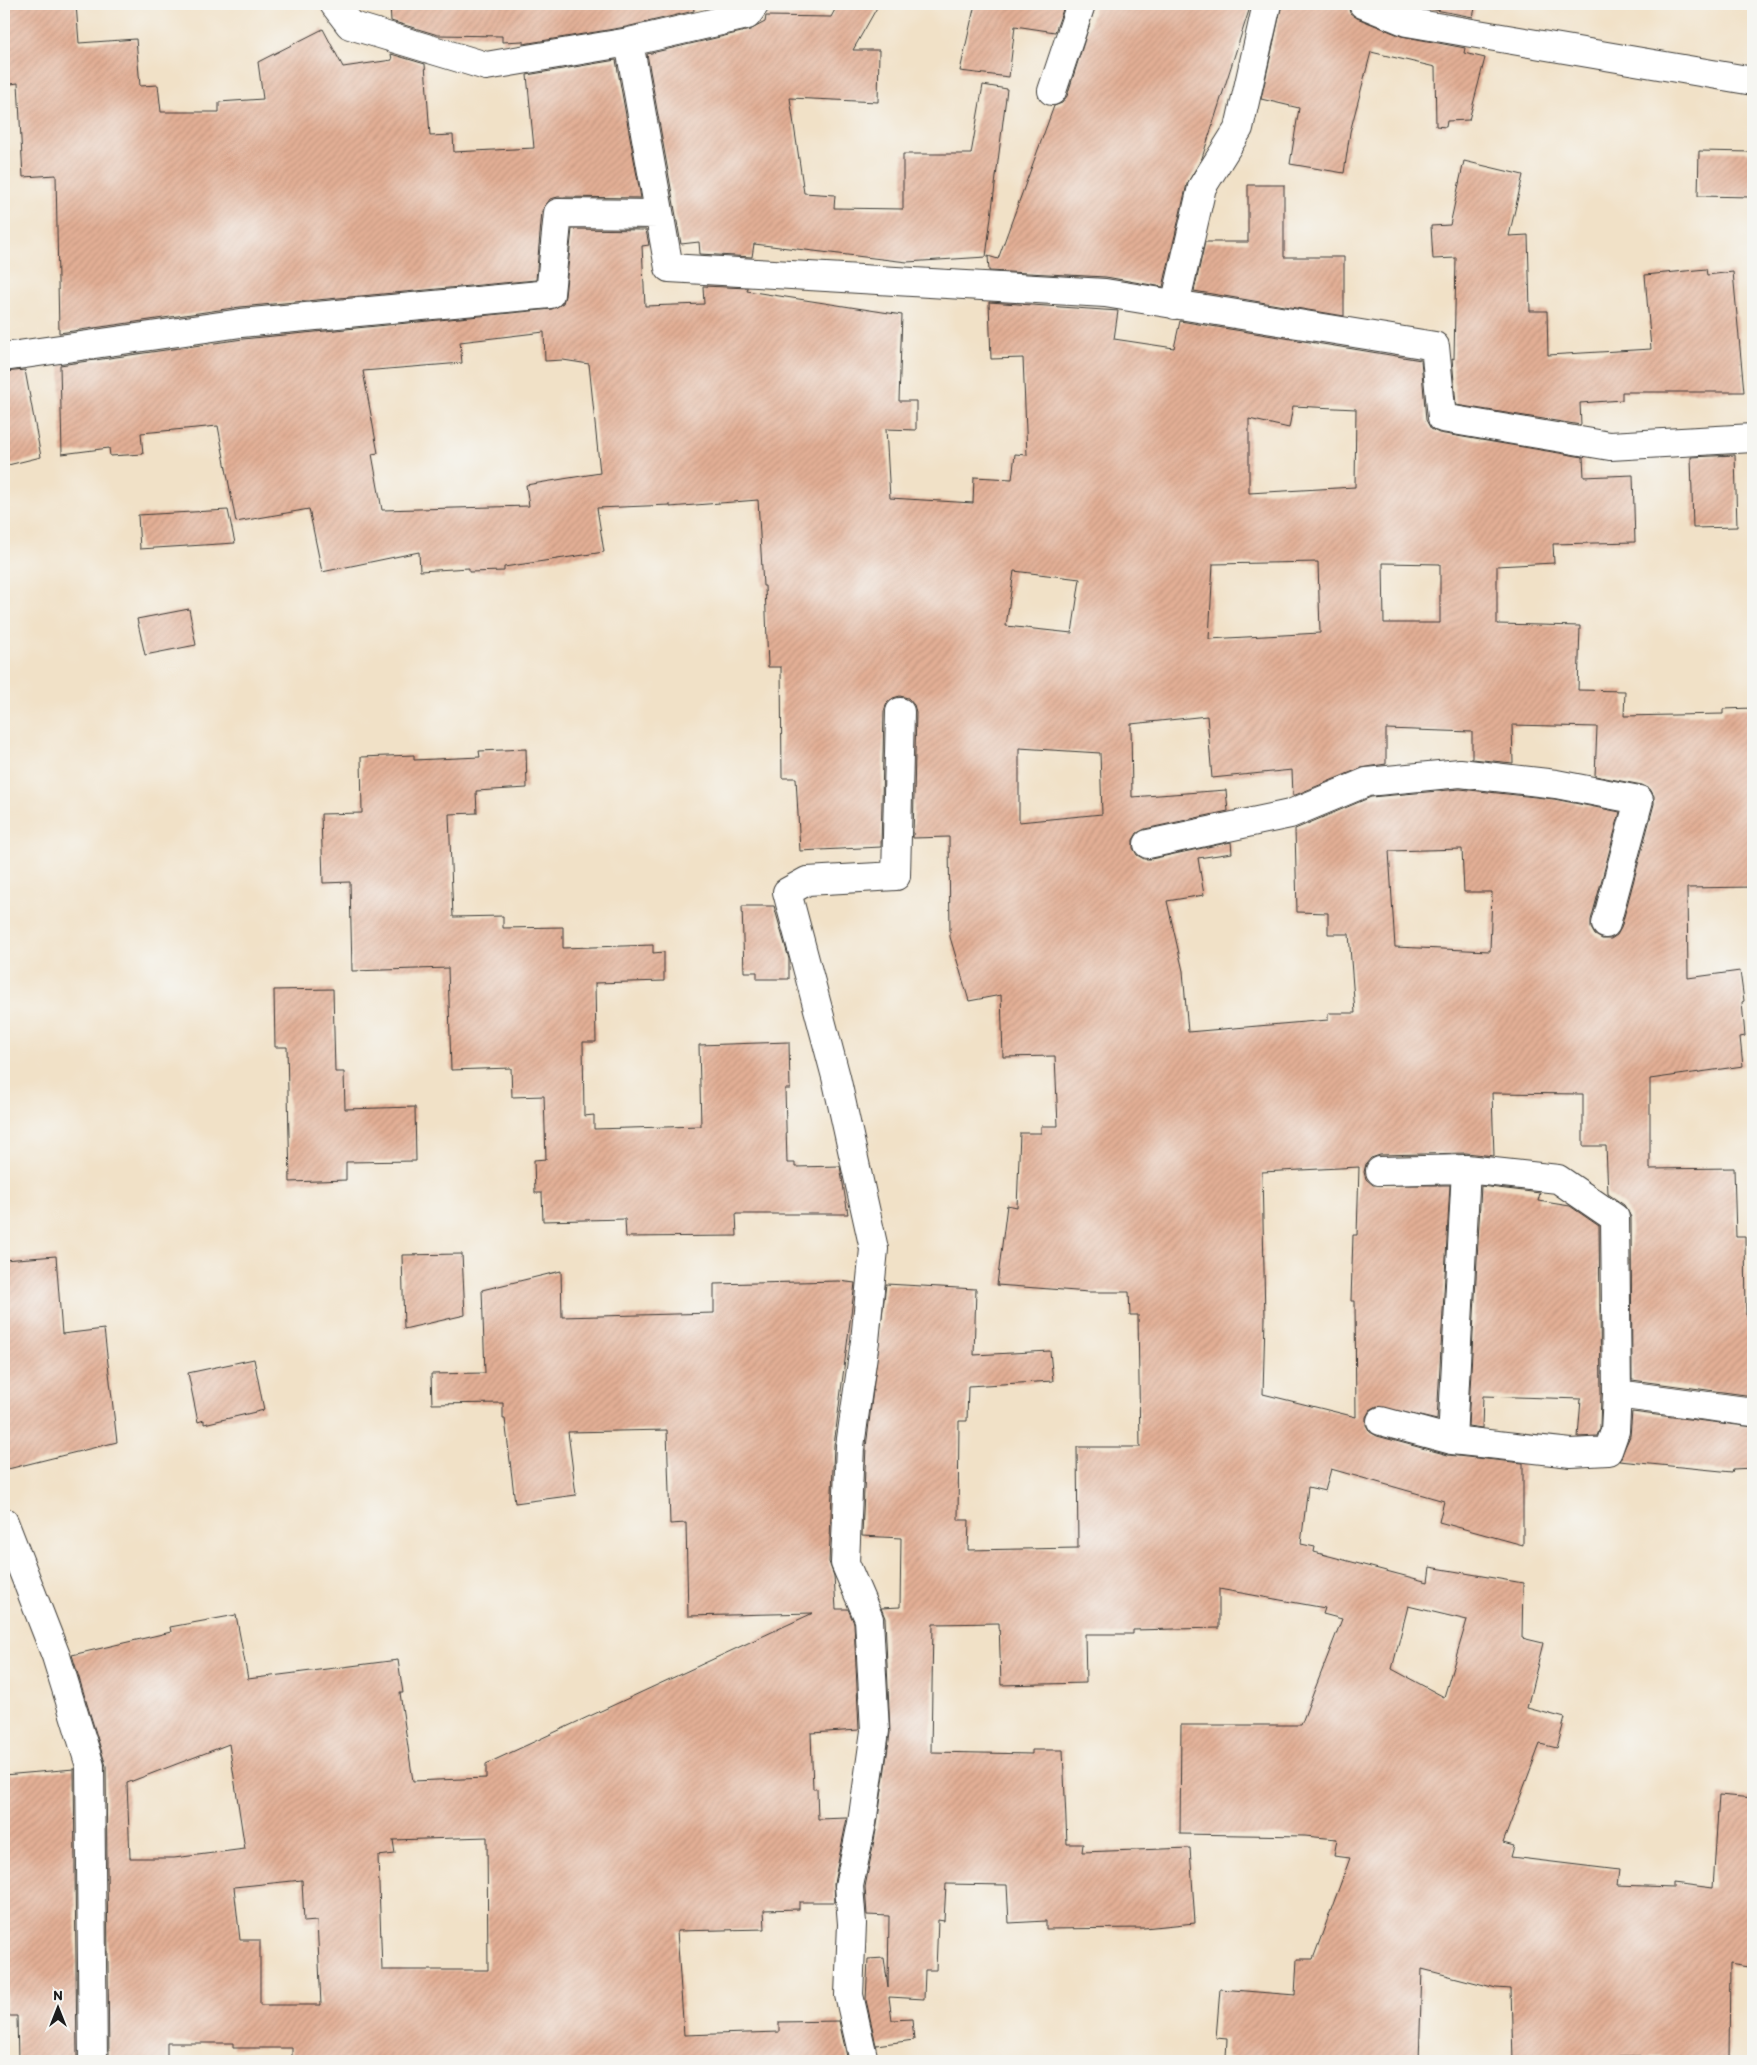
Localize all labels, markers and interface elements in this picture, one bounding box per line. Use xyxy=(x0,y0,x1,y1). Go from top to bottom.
north arrow xyxy=(32,1982,82,2032)
text: N xyxy=(53,1987,63,2004)

